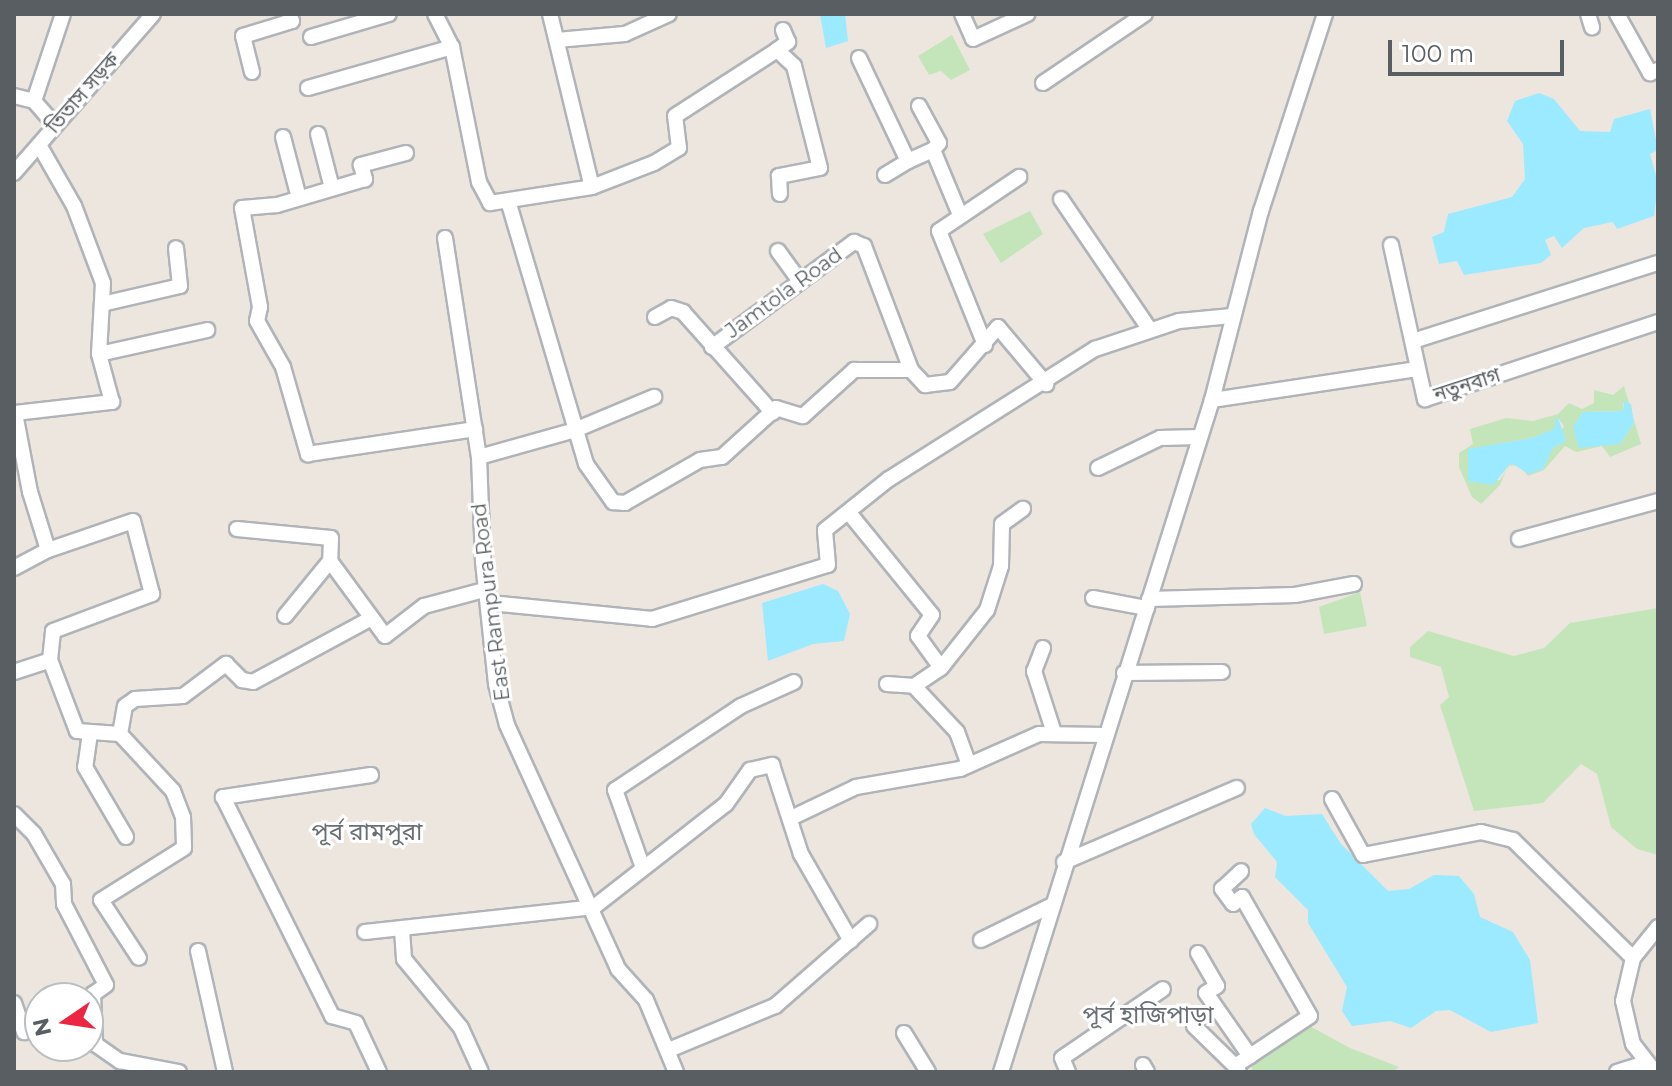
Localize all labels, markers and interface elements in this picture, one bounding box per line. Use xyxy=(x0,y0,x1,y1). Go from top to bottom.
scale bar xyxy=(1392,24,1568,74)
text: 100 m xyxy=(1402,39,1474,68)
street label: তিতাস সড়ক xyxy=(41,48,125,138)
street label: Jamtola Road xyxy=(721,243,847,343)
street label: নতুনবাগ xyxy=(1431,363,1503,407)
street label: East Rampura Road xyxy=(467,502,515,702)
district label: পূর্ব রামপুরা xyxy=(311,818,423,846)
north arrow xyxy=(24,982,104,1062)
district label: পূর্ব হাজিপাড়া xyxy=(1082,1001,1214,1029)
text: N xyxy=(27,1015,57,1039)

